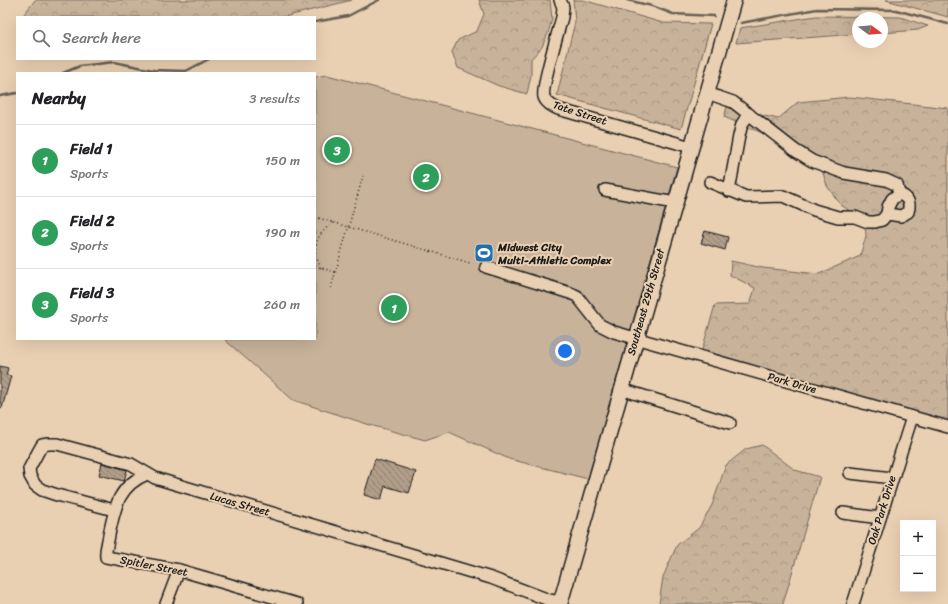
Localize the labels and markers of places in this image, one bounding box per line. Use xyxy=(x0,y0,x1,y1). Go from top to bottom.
pin: 3 xyxy=(324,135,350,165)
pin: 2 xyxy=(413,162,439,192)
place label: Midwest City Multi-Athletic Complex xyxy=(497,238,612,270)
sports icon: Midwest City Multi-Athletic Complex xyxy=(473,242,495,264)
pin: 1 xyxy=(381,293,407,323)

